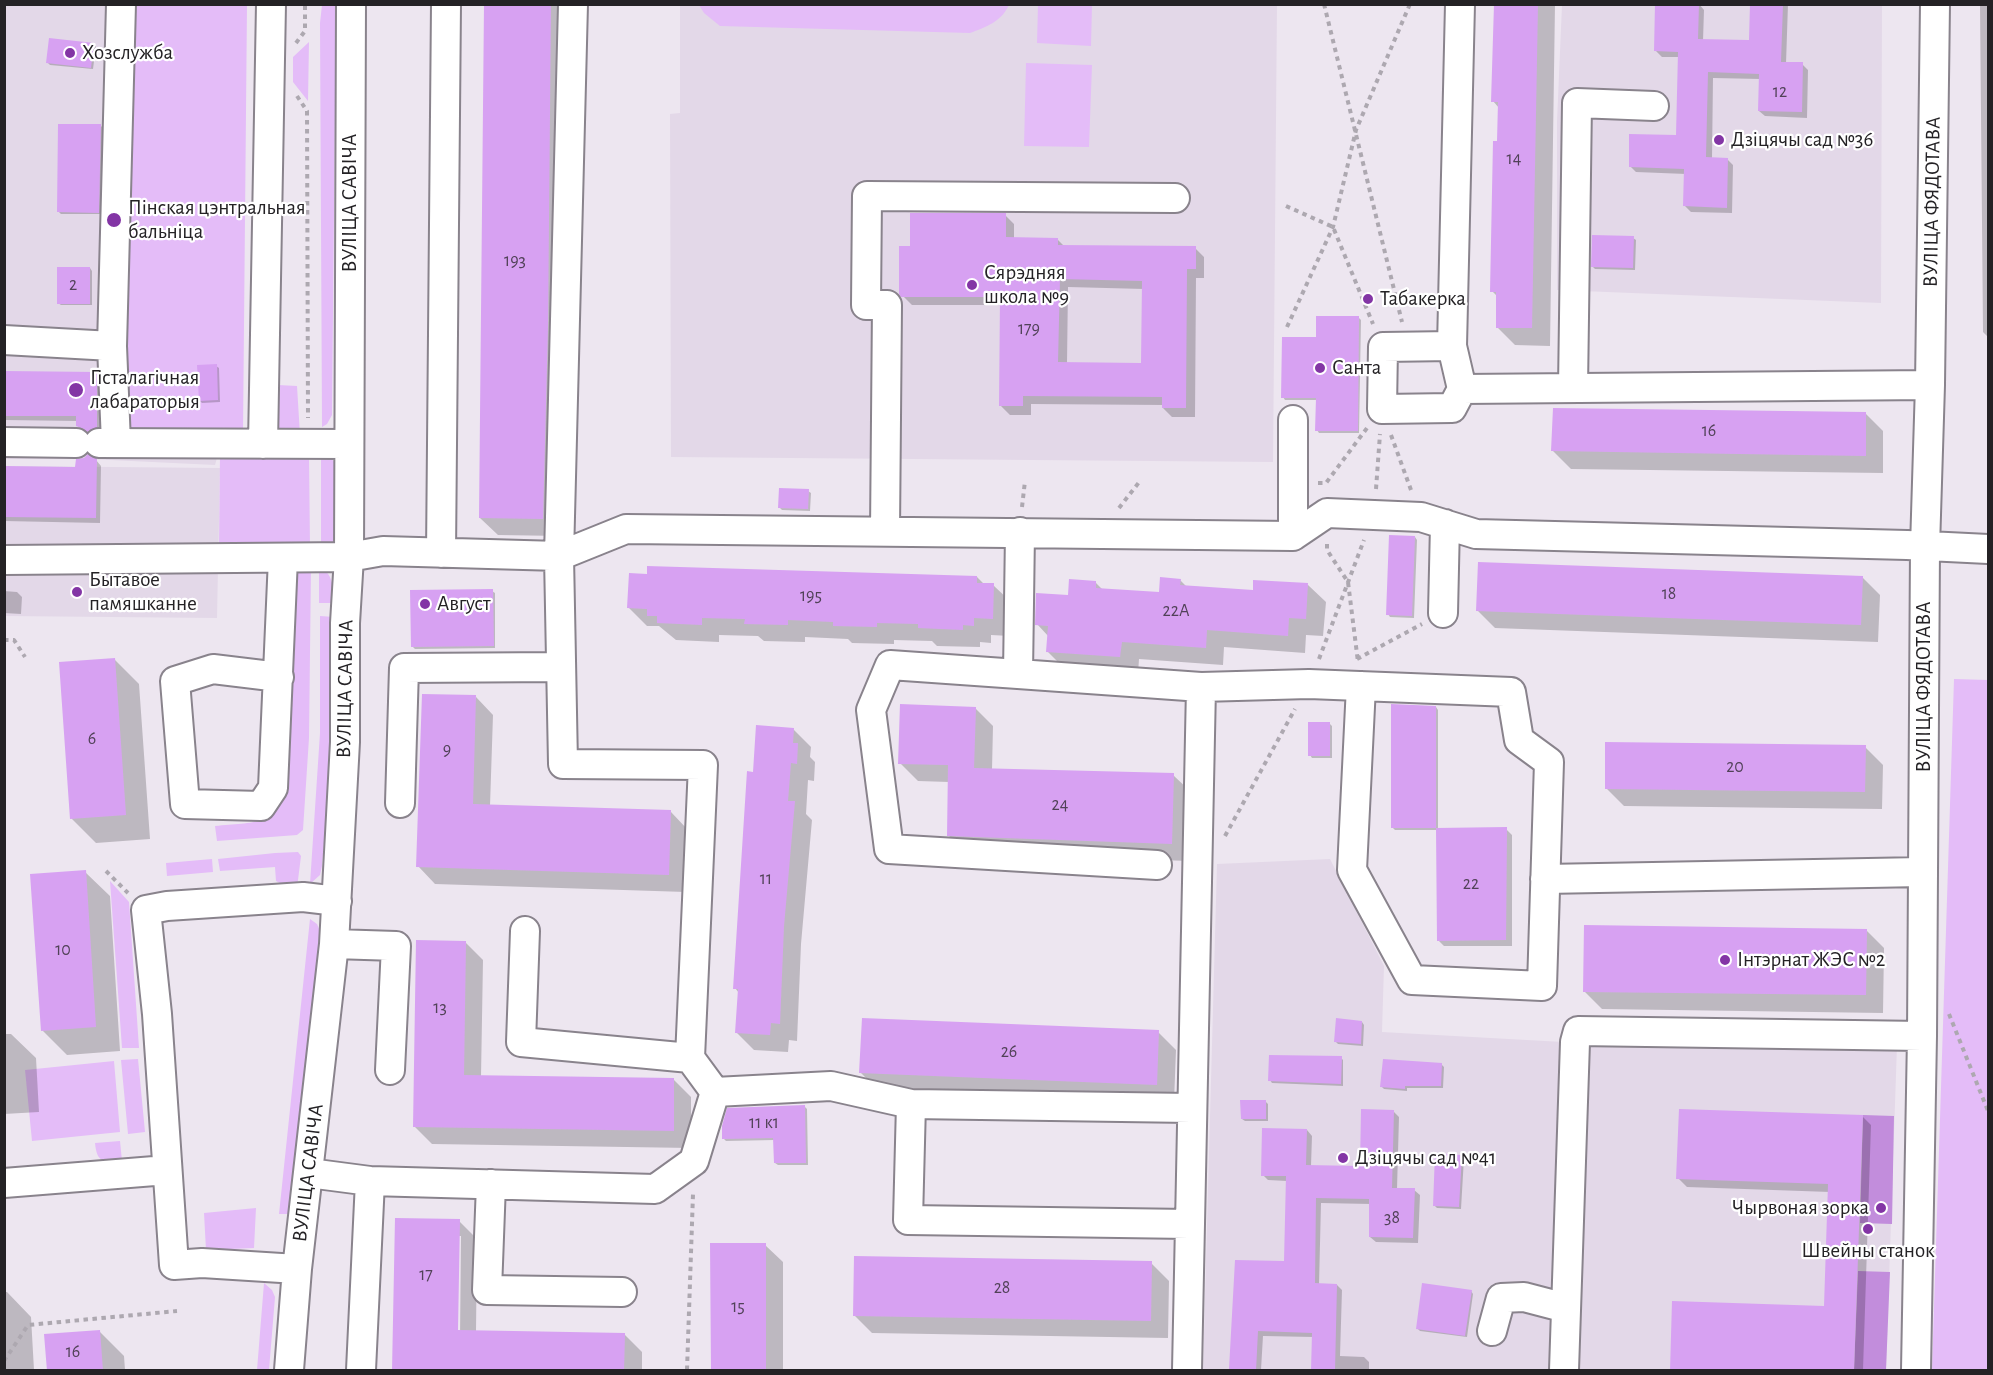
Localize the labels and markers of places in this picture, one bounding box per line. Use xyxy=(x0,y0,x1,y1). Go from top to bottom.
place label: Хозслужба xyxy=(82,40,173,66)
marker: Хозслужба xyxy=(63,46,77,60)
place label: Дзіцячы сад №36 xyxy=(1731,127,1873,153)
marker: Дзіцячы сад №36 xyxy=(1712,133,1726,147)
place label: Пінская цэнтральная бальніца xyxy=(128,195,306,245)
marker: Пінская цэнтральная бальніца xyxy=(105,211,123,229)
place label: Сярэдняя школа №9 xyxy=(984,260,1069,310)
marker: Сярэдняя школа №9 xyxy=(965,278,979,292)
place label: Табакерка xyxy=(1380,286,1466,312)
marker: Табакерка xyxy=(1361,292,1375,306)
place label: Санта xyxy=(1332,355,1381,381)
marker: Санта xyxy=(1313,361,1327,375)
place label: Гісталагічная лабараторыя xyxy=(90,365,200,415)
marker: Гісталагічная лабараторыя xyxy=(67,381,85,399)
place label: Бытавое памяшканне xyxy=(89,567,197,617)
marker: Бытавое памяшканне xyxy=(70,585,84,599)
place label: Август xyxy=(437,591,491,617)
marker: Август xyxy=(418,597,432,611)
place label: Інтэрнат ЖЭС №2 xyxy=(1737,947,1885,973)
marker: Інтэрнат ЖЭС №2 xyxy=(1718,953,1732,967)
place label: Дзіцячы сад №41 xyxy=(1355,1145,1496,1171)
marker: Дзіцячы сад №41 xyxy=(1336,1151,1350,1165)
place label: Чырвоная зорка xyxy=(1732,1195,1869,1221)
marker: Чырвоная зорка xyxy=(1874,1201,1888,1215)
marker: Швейны станок xyxy=(1861,1222,1875,1236)
place label: Швейны станок xyxy=(1801,1238,1935,1264)

